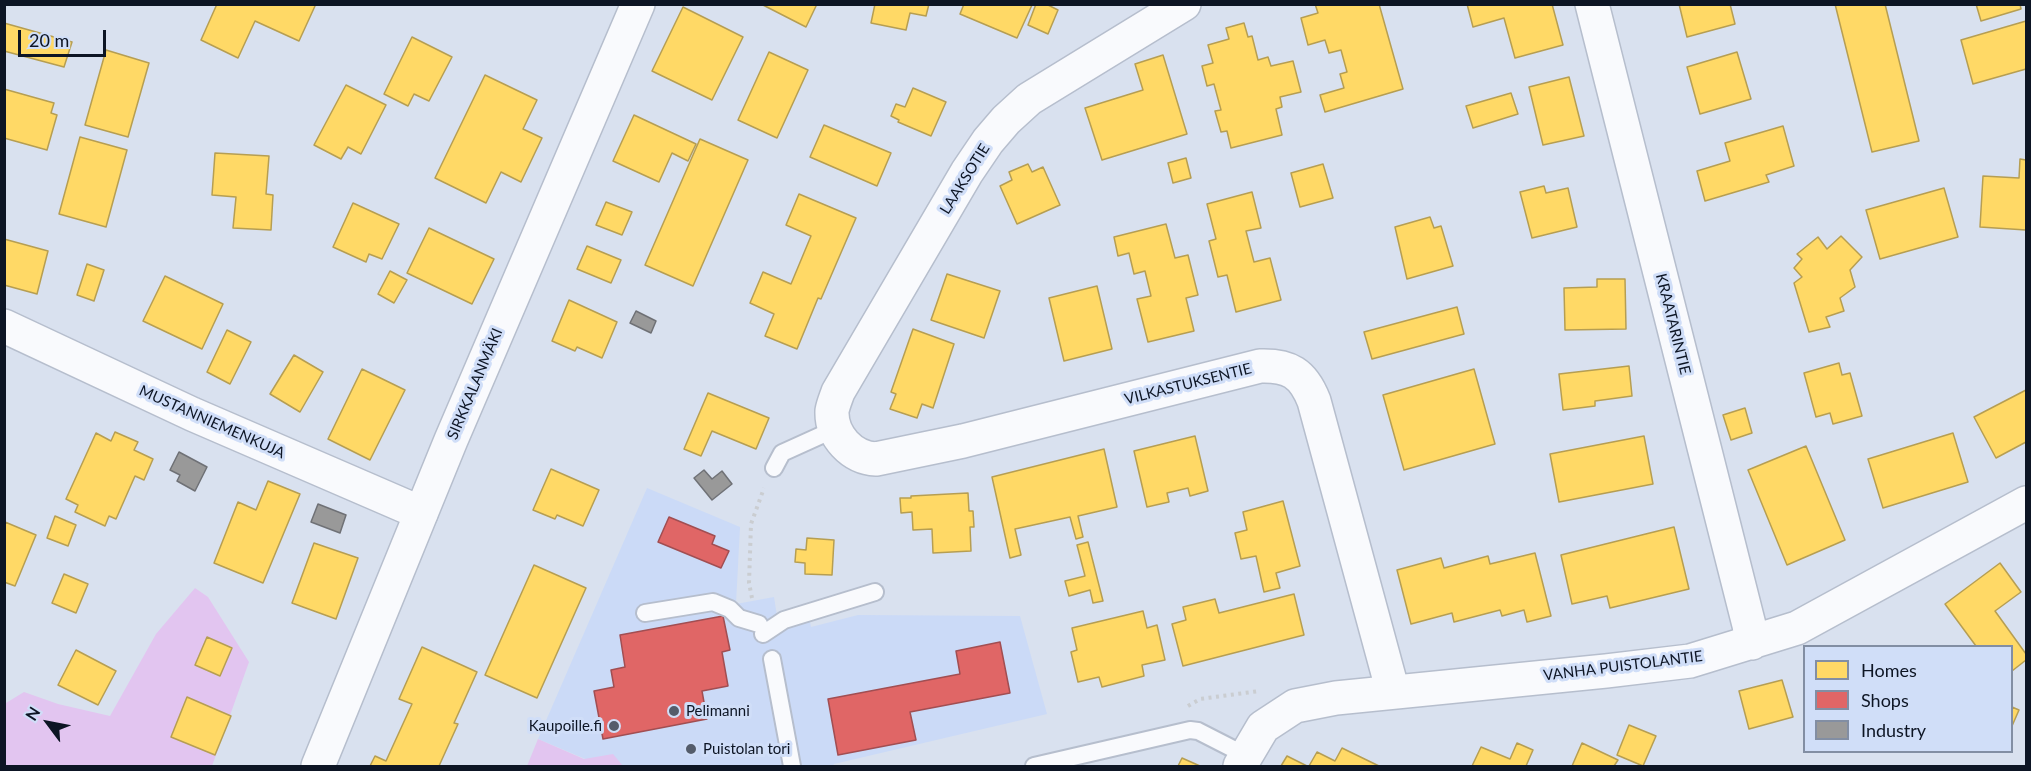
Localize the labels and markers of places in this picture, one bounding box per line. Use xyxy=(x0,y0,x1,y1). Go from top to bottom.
place label: Pelimanni xyxy=(686,702,750,720)
marker: Pelimanni xyxy=(667,704,681,718)
place label: Kaupoille.fi xyxy=(529,717,602,735)
marker: Kaupoille.fi xyxy=(607,719,621,733)
place label: Puistolan tori xyxy=(703,740,790,758)
marker: Puistolan tori xyxy=(684,742,698,756)

